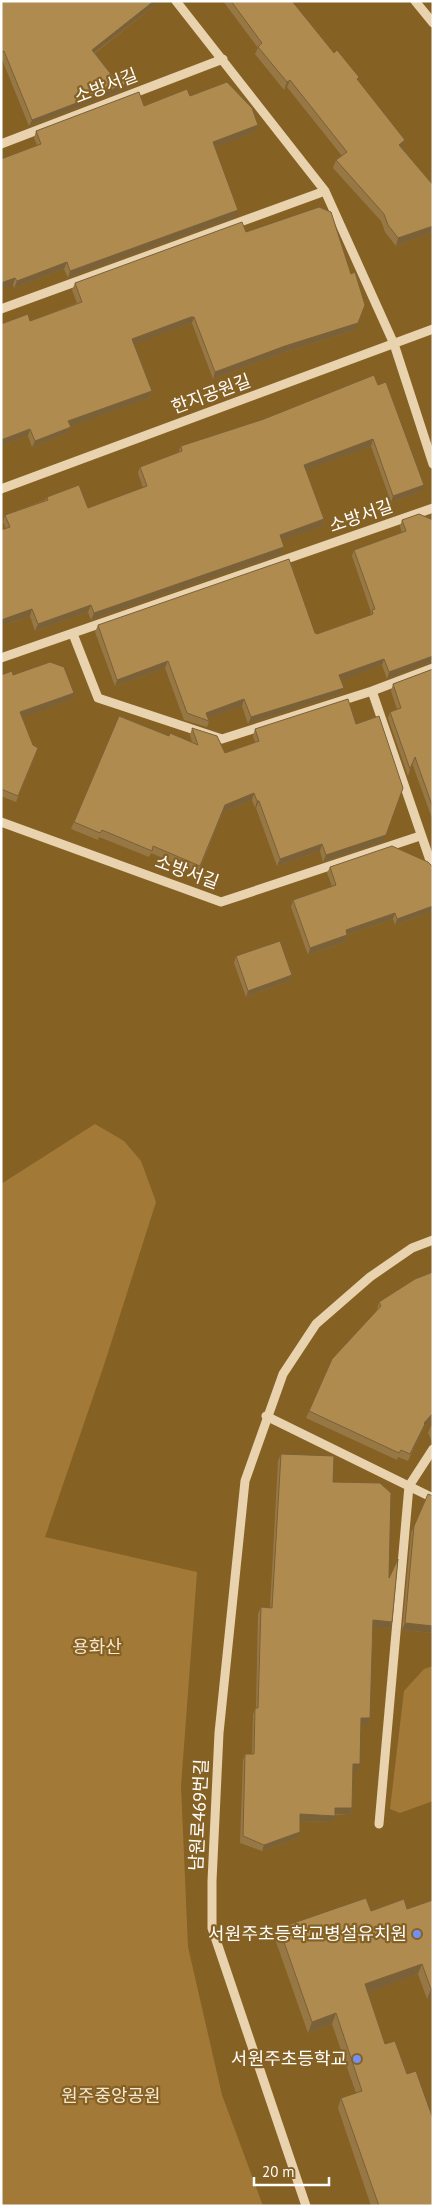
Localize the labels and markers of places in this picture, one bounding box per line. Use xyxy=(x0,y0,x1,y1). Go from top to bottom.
place label: 서원주초등학교병설유치원 xyxy=(208,1922,407,1945)
marker: 서원주초등학교병설유치원 xyxy=(411,1928,423,1940)
place label: 서원주초등학교 xyxy=(231,2047,347,2070)
marker: 서원주초등학교 xyxy=(351,2053,363,2065)

